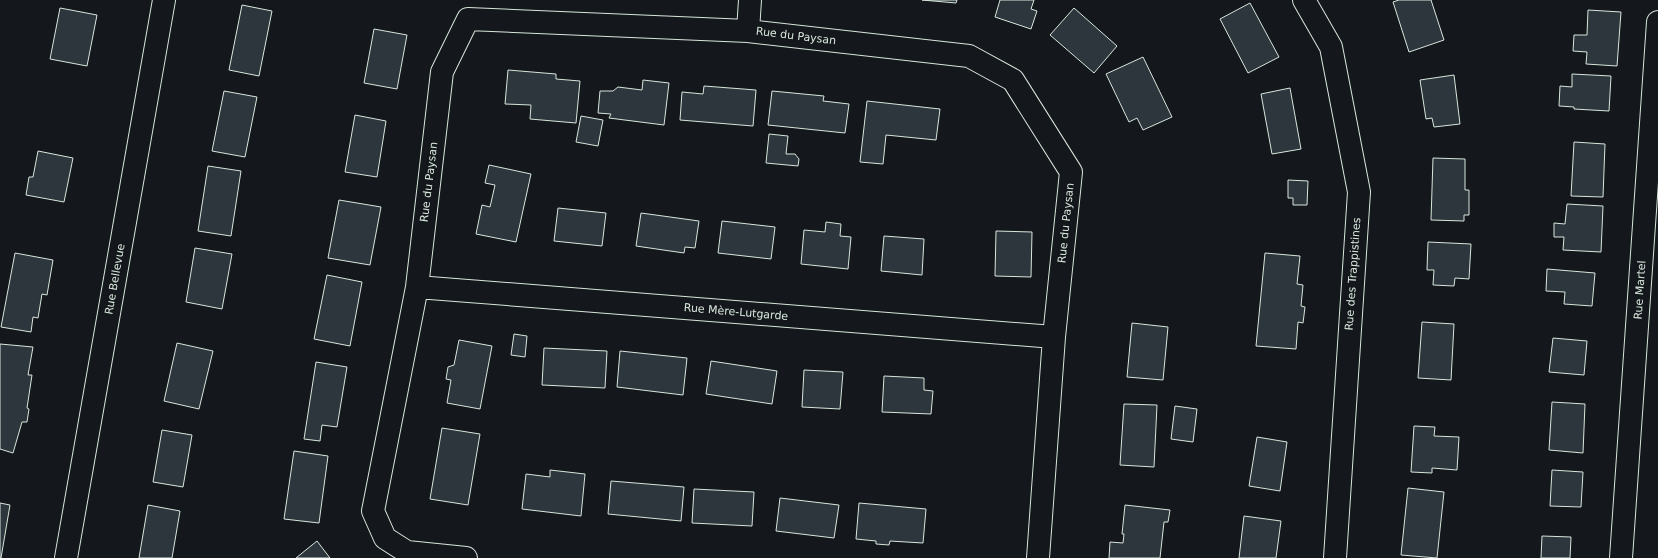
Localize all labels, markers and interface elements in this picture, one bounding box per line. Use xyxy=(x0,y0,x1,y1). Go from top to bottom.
street label: Rue du Paysan xyxy=(755,25,837,47)
street label: Rue du Paysan xyxy=(418,141,440,223)
street label: Rue du Paysan xyxy=(1055,182,1077,264)
street label: Rue des Trappistines xyxy=(1343,217,1363,331)
street label: Rue Bellevue xyxy=(102,242,128,315)
street label: Rue Martel xyxy=(1631,260,1649,320)
street label: Rue Mère-Lutgarde xyxy=(683,301,789,323)

